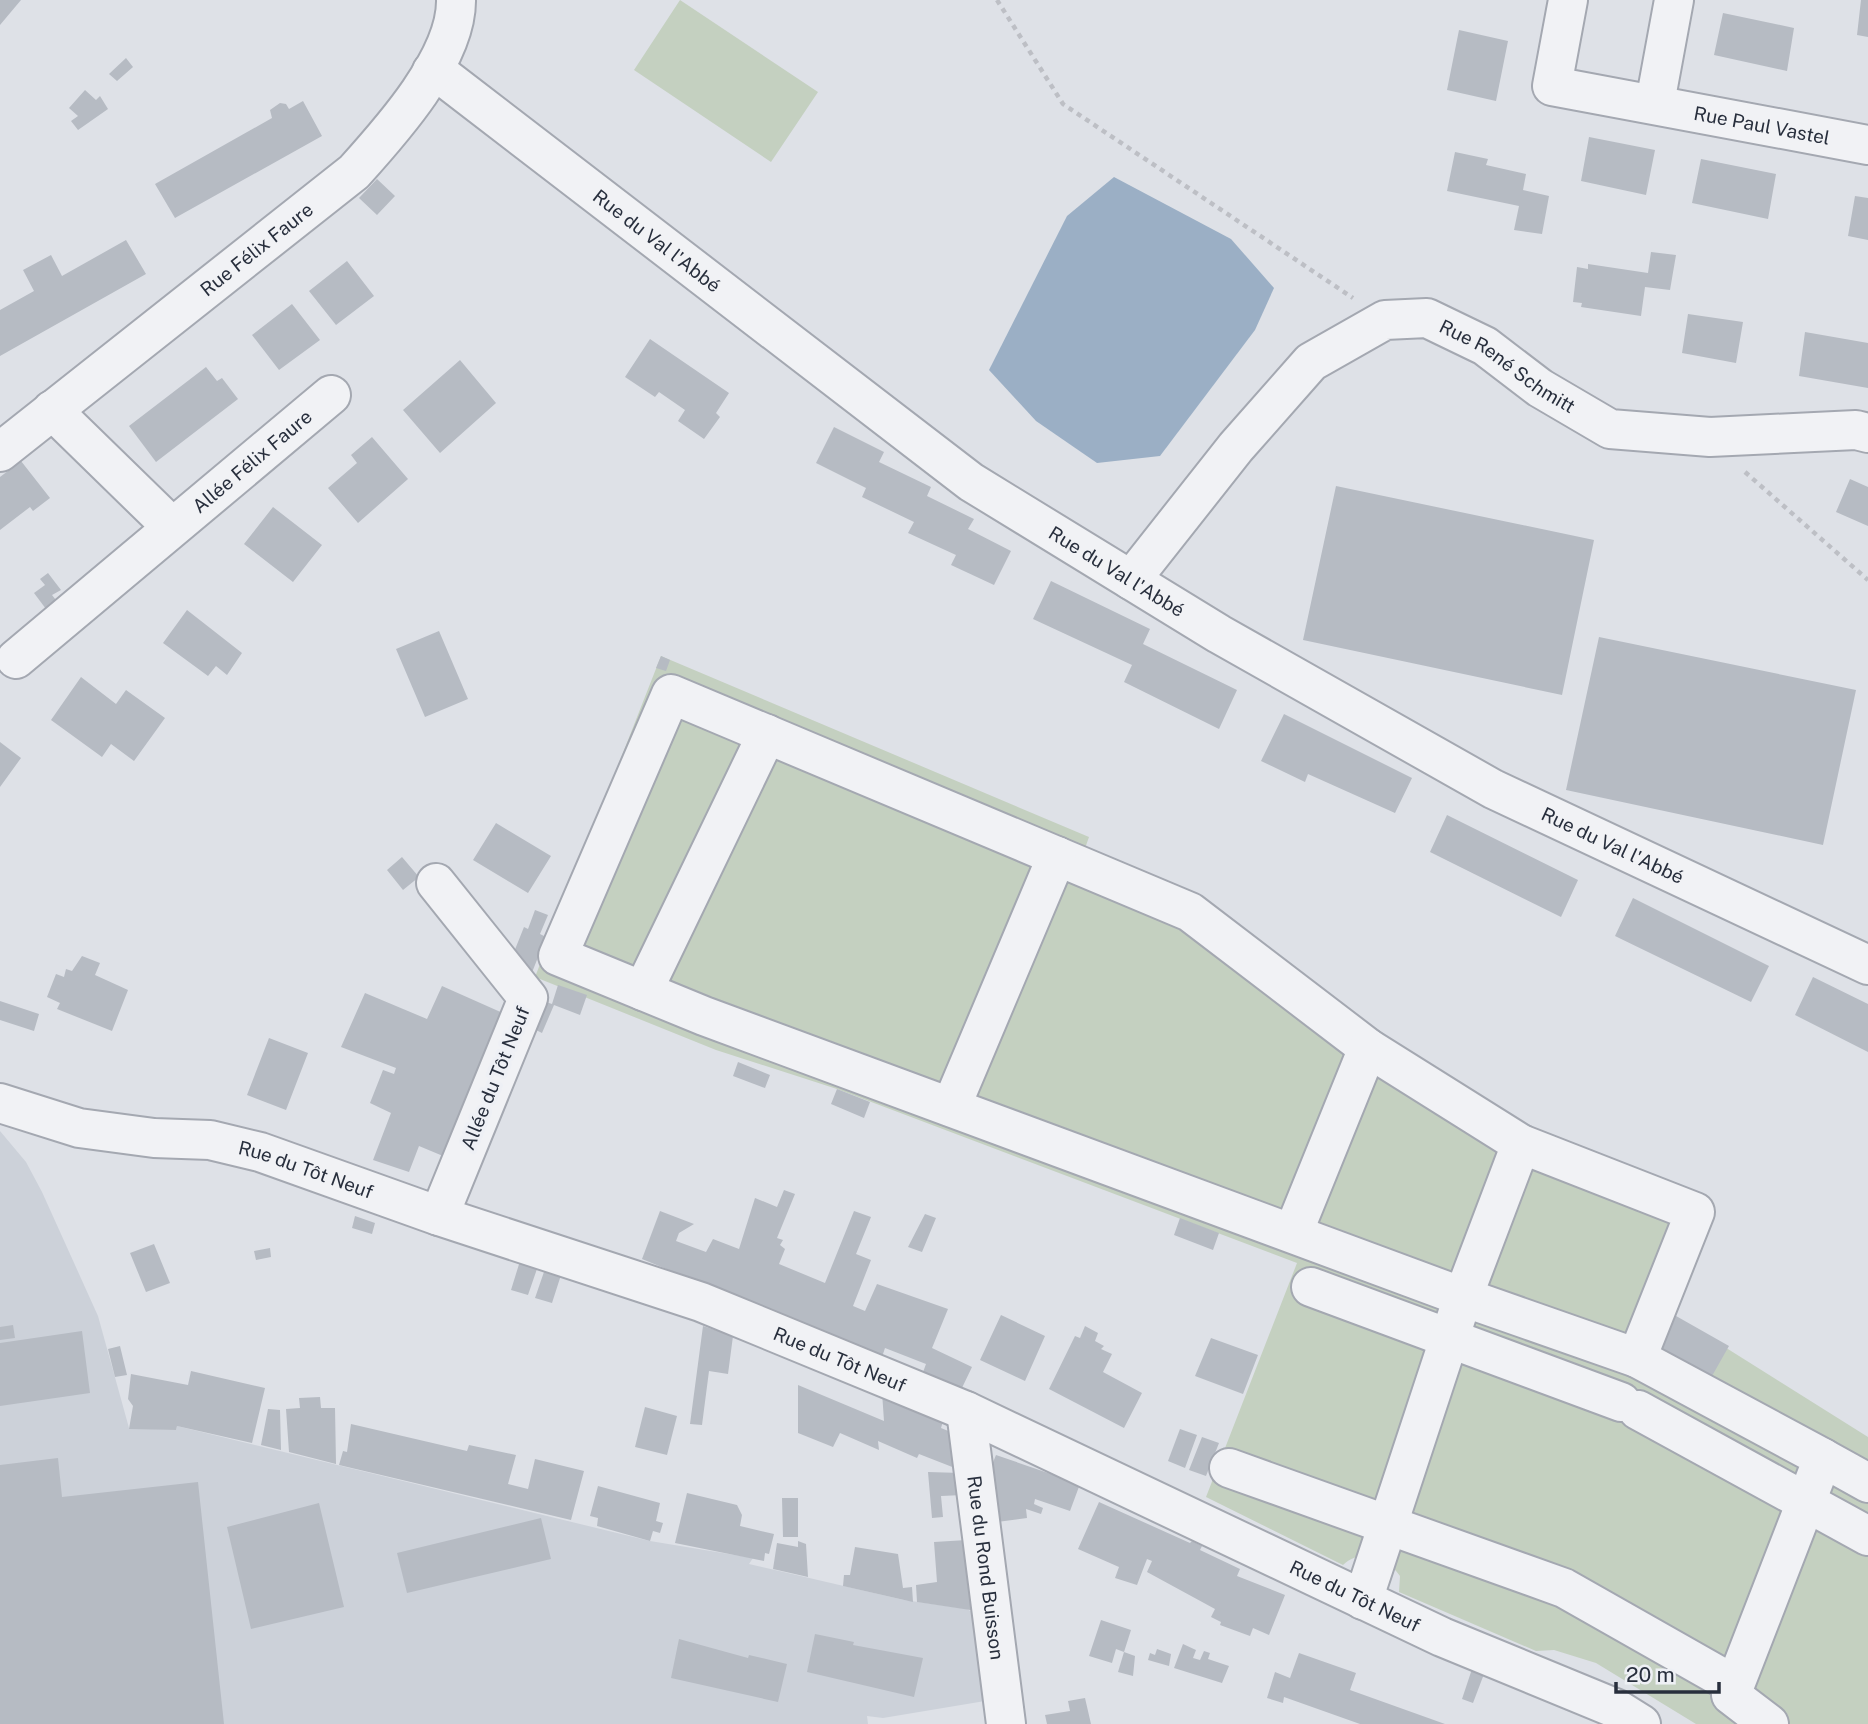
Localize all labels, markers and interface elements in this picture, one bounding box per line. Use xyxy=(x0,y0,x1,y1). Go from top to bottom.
street label: Rue Paul Vastel xyxy=(1692,102,1832,149)
street label: Rue du Val l'Abbé xyxy=(589,185,725,297)
street label: Rue Félix Faure xyxy=(196,198,317,300)
street label: Rue René Schmitt xyxy=(1436,315,1579,417)
street label: Allée Félix Faure xyxy=(188,405,316,517)
street label: Rue du Val l'Abbé xyxy=(1045,522,1188,621)
street label: Rue du Val l'Abbé xyxy=(1538,802,1687,888)
street label: Allée du Tôt Neuf xyxy=(456,1003,534,1153)
street label: Rue du Tôt Neuf xyxy=(236,1136,377,1203)
street label: Rue du Tôt Neuf xyxy=(770,1322,910,1396)
street label: Rue du Rond Buisson xyxy=(963,1474,1009,1661)
street label: Rue du Tôt Neuf xyxy=(1286,1555,1424,1636)
scale bar xyxy=(1616,1650,1719,1694)
text: 20 m xyxy=(1626,1662,1675,1687)

